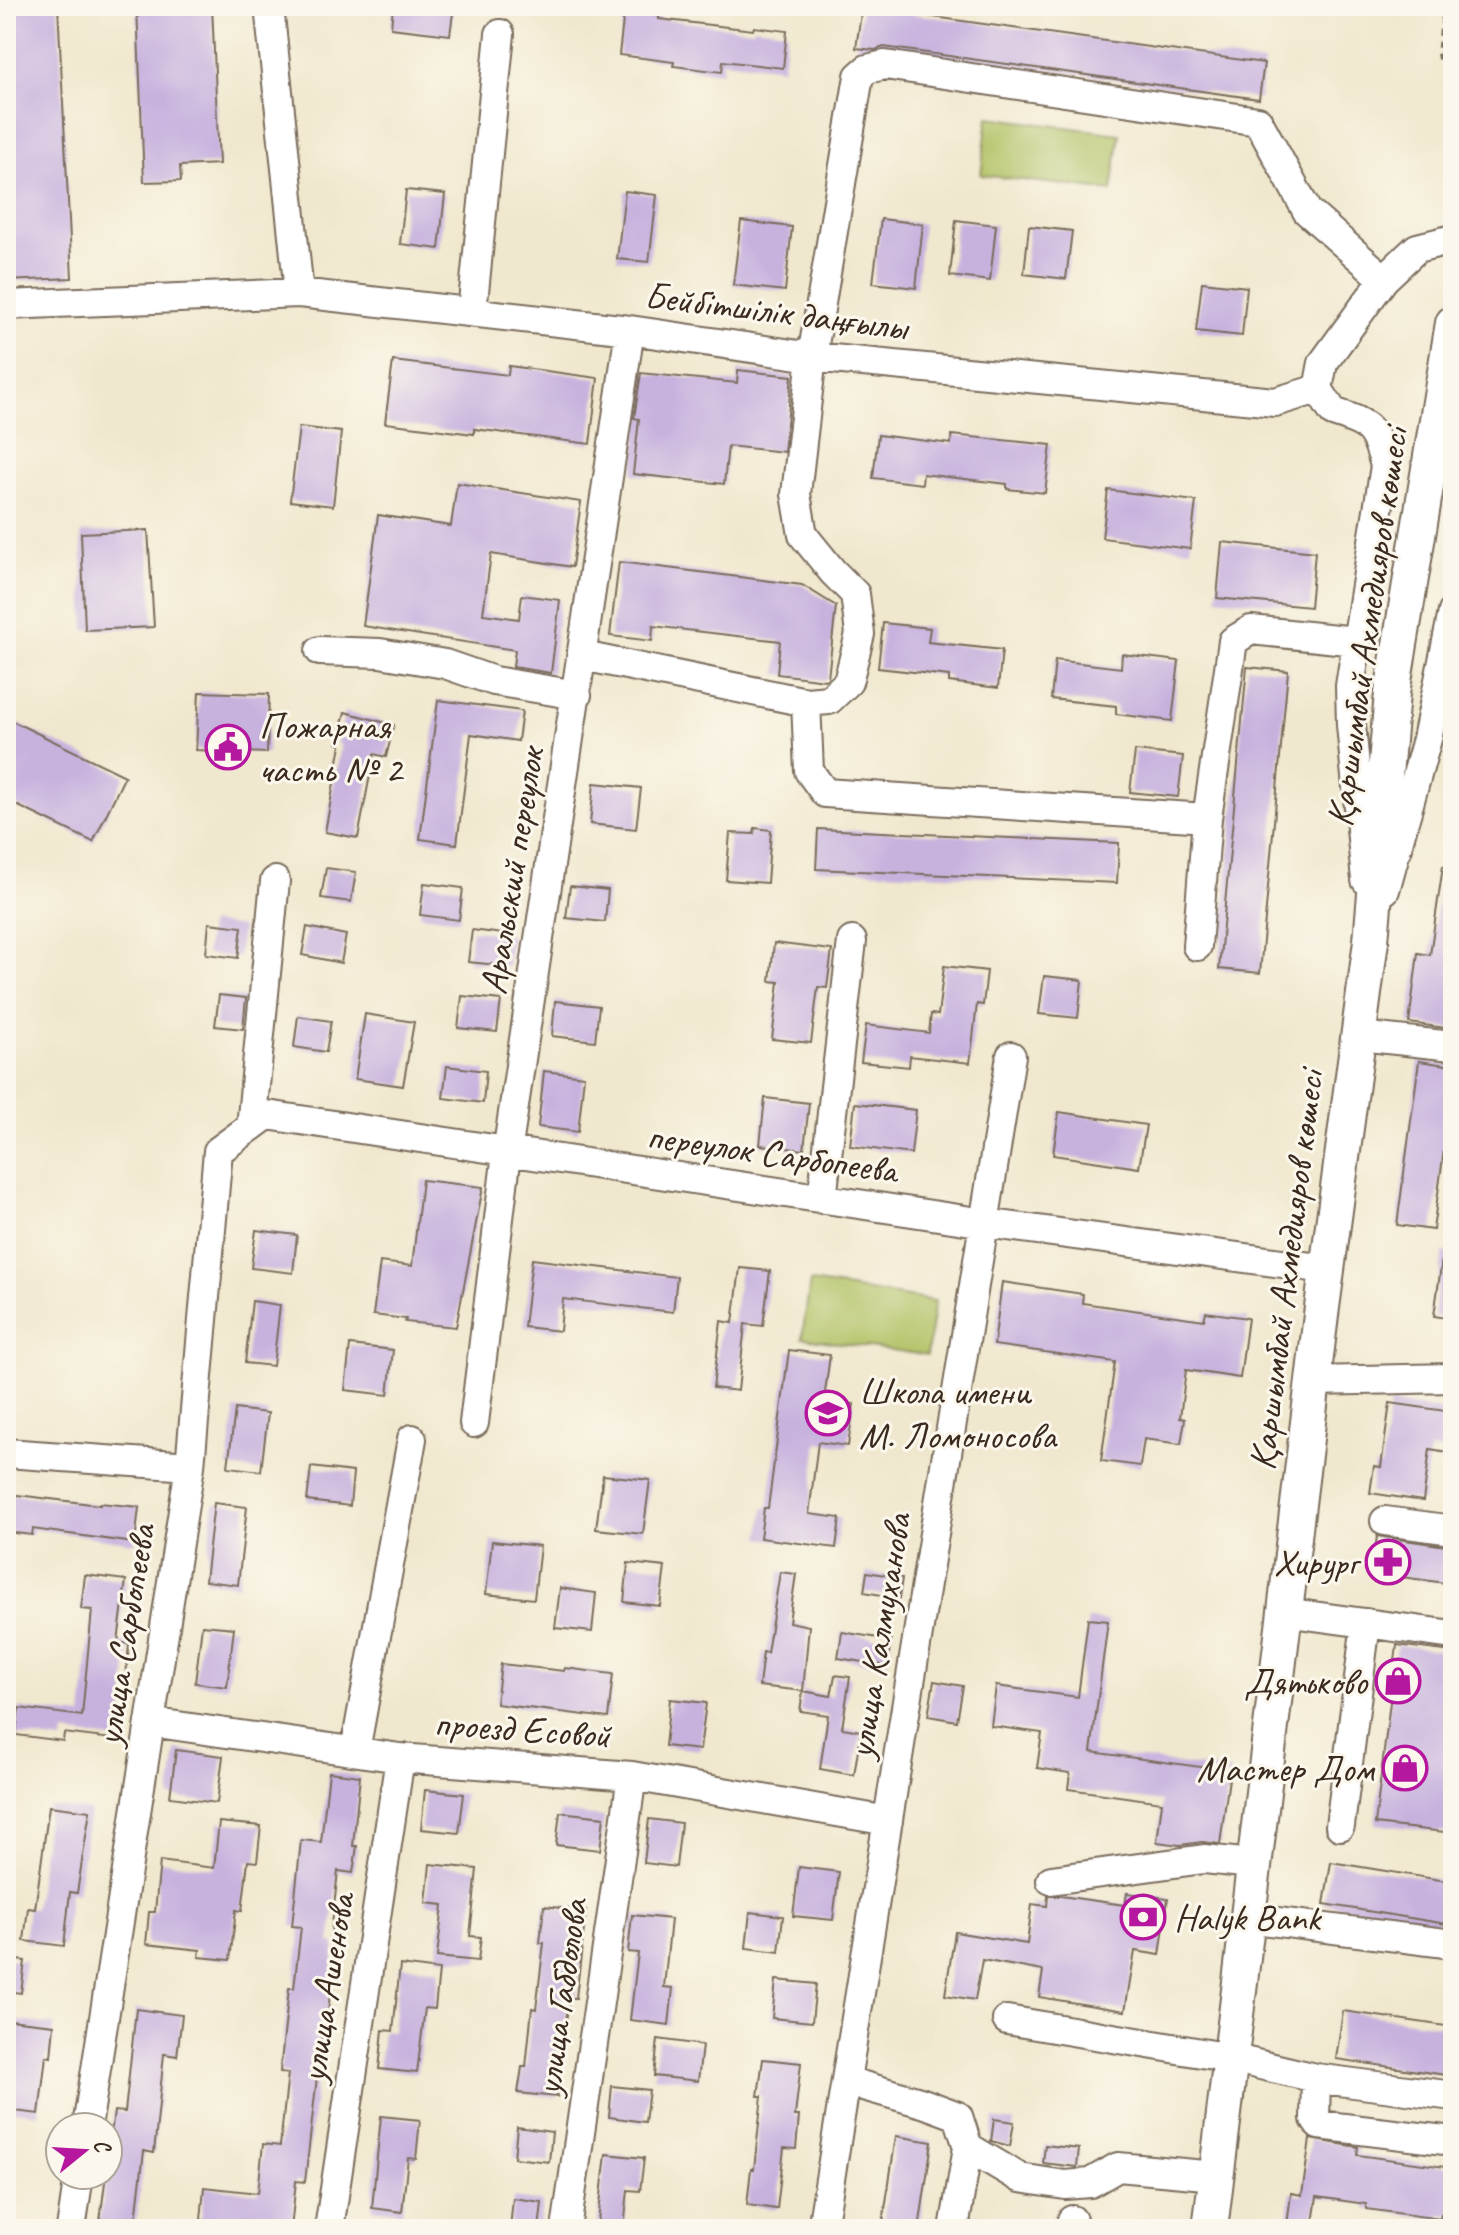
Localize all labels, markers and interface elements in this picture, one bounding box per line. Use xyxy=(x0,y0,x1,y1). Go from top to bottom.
street label: Бейбітшілік даңғылы xyxy=(642,272,913,351)
street label: Қаршымбай Ахмедияров көшесі xyxy=(1316,421,1419,829)
place label: Пожарная часть № 2 xyxy=(259,702,405,793)
public building icon: Пожарная часть № 2 xyxy=(204,723,252,771)
street label: Аральский переулок xyxy=(469,741,555,998)
street label: Қаршымбай Ахмедияров көшесі xyxy=(1238,1064,1334,1472)
street label: переулок Сарбопеева xyxy=(644,1112,903,1194)
place label: Школа имени М. Ломоносова xyxy=(859,1368,1058,1459)
school or university icon: Школа имени М. Ломоносова xyxy=(804,1389,852,1437)
street label: улица Калмуханова xyxy=(836,1508,922,1764)
street label: улица Сарбопеева xyxy=(84,1519,166,1751)
pharmacy icon: Хирург xyxy=(1364,1538,1412,1586)
place label: Хирург xyxy=(1274,1539,1362,1586)
shop icon: Дятьково xyxy=(1374,1657,1422,1705)
place label: Дятьково xyxy=(1244,1658,1369,1705)
street label: проезд Есовой xyxy=(432,1699,614,1759)
shop icon: Мастер Дом xyxy=(1381,1744,1429,1792)
place label: Мастер Дом xyxy=(1197,1745,1376,1792)
street label: улица Ашенова xyxy=(289,1887,366,2087)
bank icon: Halyk Bank xyxy=(1119,1893,1167,1941)
street label: улица Габдолова xyxy=(524,1894,598,2100)
place label: Halyk Bank xyxy=(1174,1894,1322,1941)
north arrow xyxy=(44,2111,124,2191)
text: С xyxy=(87,2136,118,2158)

